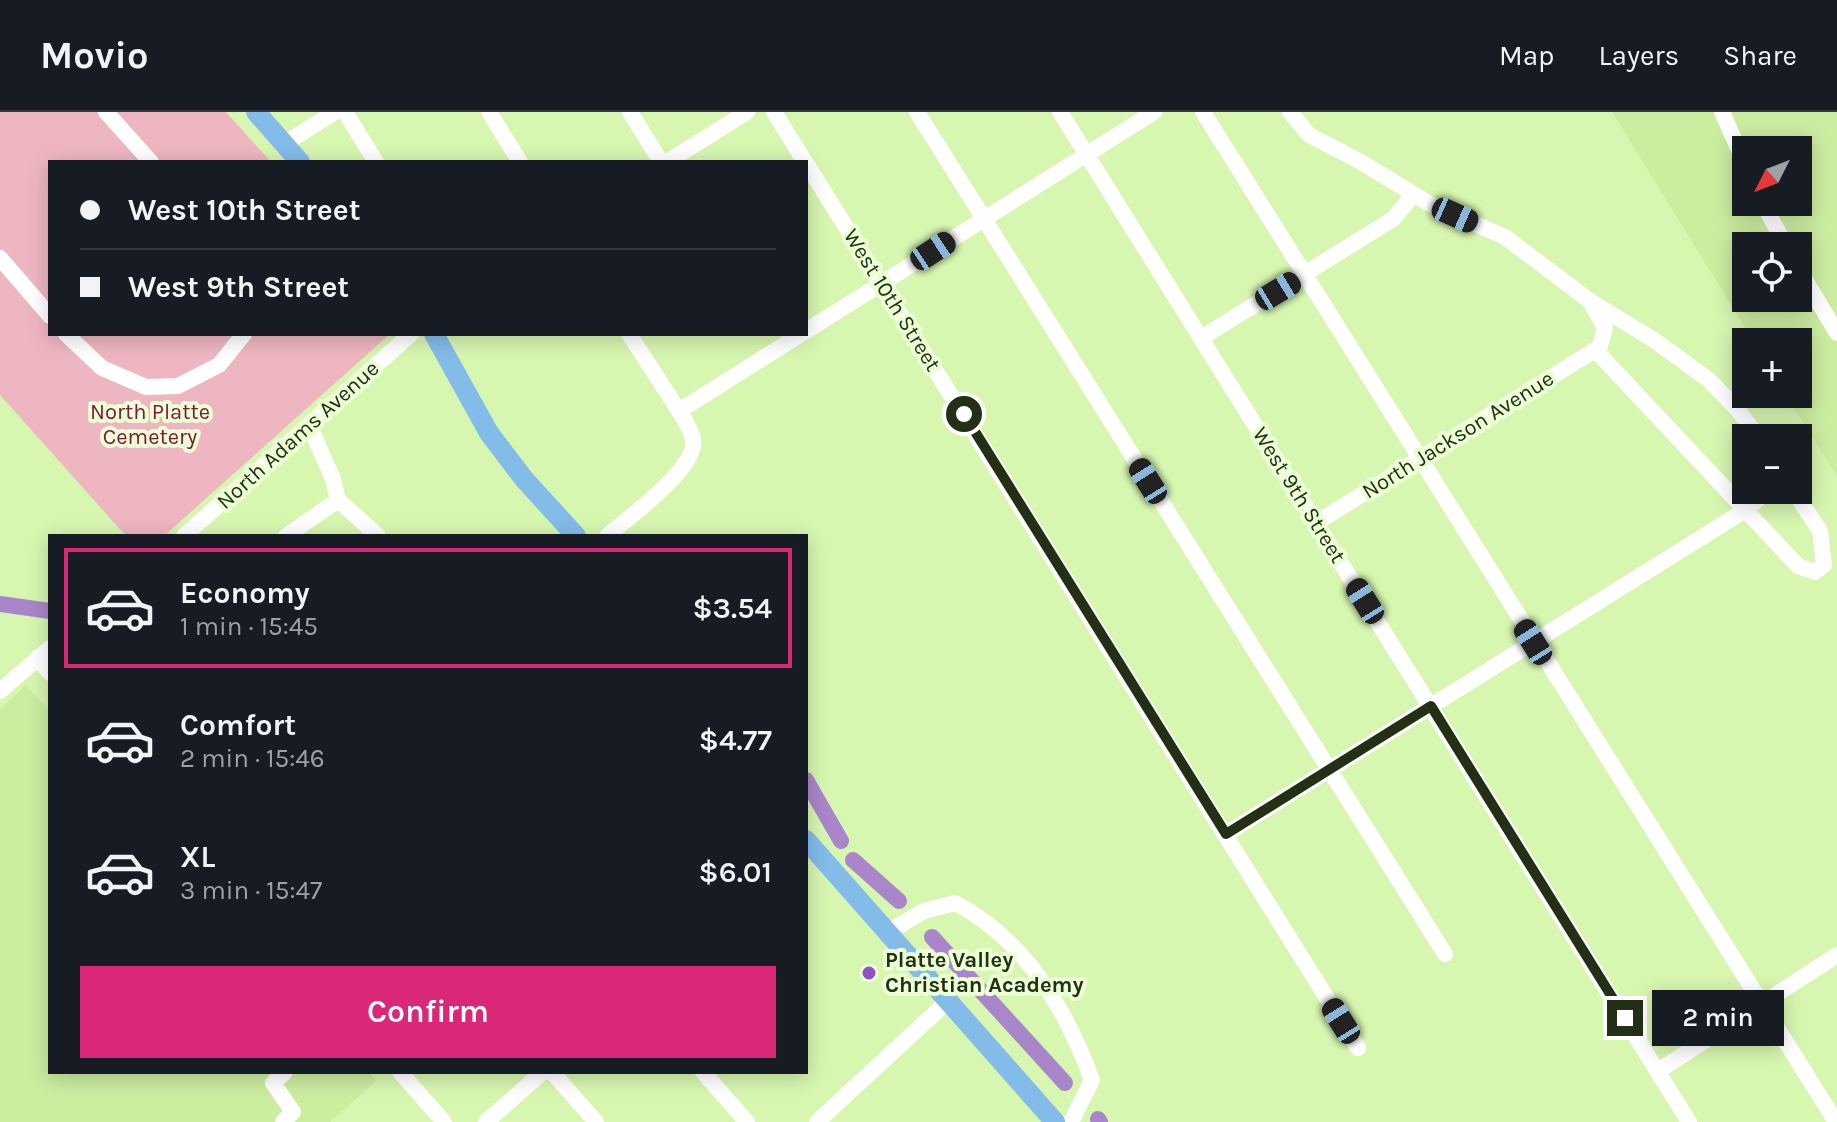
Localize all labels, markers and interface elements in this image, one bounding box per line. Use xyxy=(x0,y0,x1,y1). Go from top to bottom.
text: Movio xyxy=(40,33,148,78)
text: Map xyxy=(1499,39,1554,72)
text: Layers xyxy=(1598,39,1679,72)
text: Share xyxy=(1723,39,1797,72)
north arrow xyxy=(1732,136,1812,216)
map controls xyxy=(1732,136,1812,504)
text: West 10th Street xyxy=(128,192,361,228)
car xyxy=(1428,194,1482,236)
street label: West 10th Street xyxy=(838,224,946,376)
car xyxy=(906,228,960,274)
button: locate xyxy=(1732,232,1812,312)
car xyxy=(1251,268,1305,314)
text: West 9th Street xyxy=(128,269,349,305)
button: + xyxy=(1732,328,1812,408)
street label: North Adams Avenue xyxy=(212,355,384,515)
street label: North Jackson Avenue xyxy=(1357,365,1559,505)
route start xyxy=(946,396,982,432)
park label: North Platte Cemetery xyxy=(90,399,210,450)
street label: West 9th Street xyxy=(1247,422,1351,568)
button: − xyxy=(1732,424,1812,504)
car xyxy=(1125,454,1171,508)
icon: car xyxy=(84,572,156,644)
car xyxy=(1342,574,1388,628)
text: Economy xyxy=(180,575,310,611)
text: $3.54 xyxy=(692,590,772,626)
text: 1 min · 15:45 xyxy=(180,611,318,642)
car xyxy=(1510,615,1556,669)
icon: car xyxy=(84,704,156,776)
text: Comfort xyxy=(180,707,296,743)
text: $4.77 xyxy=(699,722,772,758)
text: 2 min · 15:46 xyxy=(180,743,325,774)
icon: car xyxy=(84,836,156,908)
text: XL xyxy=(180,839,215,875)
text: $6.01 xyxy=(699,854,772,890)
text: 3 min · 15:47 xyxy=(180,875,322,906)
place label: Platte Valley Christian Academy xyxy=(885,947,1084,998)
marker: Platte Valley Christian Academy xyxy=(860,964,878,982)
button: Confirm xyxy=(80,966,776,1058)
callout: 2 min xyxy=(1653,990,1785,1046)
car xyxy=(1318,994,1364,1048)
route end xyxy=(1607,1000,1643,1036)
text: 2 min xyxy=(1683,1002,1753,1033)

